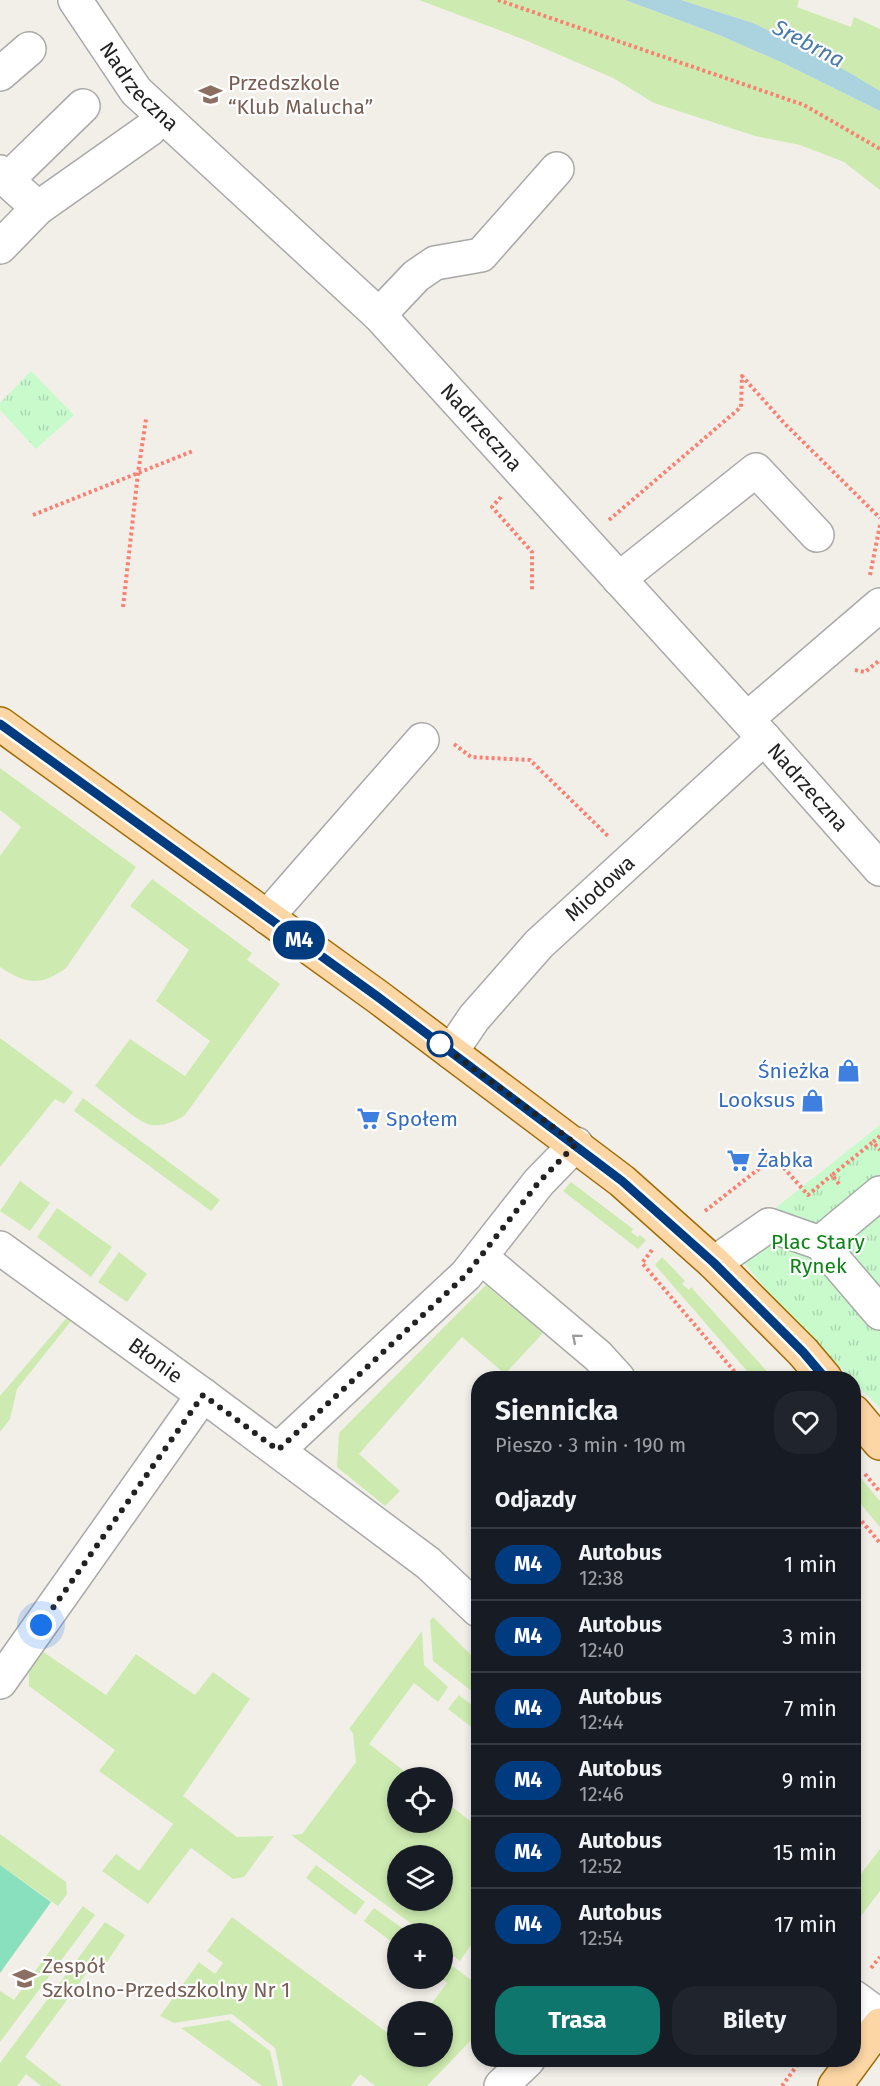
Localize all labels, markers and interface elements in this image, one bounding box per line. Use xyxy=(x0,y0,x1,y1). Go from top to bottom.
water label: Srebrna xyxy=(767,13,849,74)
street label: Nadrzeczna xyxy=(94,37,184,137)
place label: Przedszkole “Klub Malucha” xyxy=(228,70,373,120)
school or university icon: Przedszkole “Klub Malucha” xyxy=(197,82,223,108)
street label: Nadrzeczna xyxy=(435,378,528,477)
street label: Nadrzeczna xyxy=(762,738,854,837)
street label: Miodowa xyxy=(559,850,640,927)
line badge: M4 xyxy=(272,920,326,960)
text: M4 xyxy=(285,927,313,953)
unlabelled marker xyxy=(427,1031,453,1057)
place label: Śnieżka xyxy=(758,1058,830,1084)
shop icon: Śnieżka xyxy=(835,1058,861,1084)
place label: Looksus xyxy=(718,1087,795,1113)
shop icon: Looksus xyxy=(800,1087,826,1113)
supermarket icon: Społem xyxy=(355,1106,381,1132)
place label: Społem xyxy=(386,1106,458,1132)
supermarket icon: Żabka xyxy=(726,1147,752,1173)
place label: Żabka xyxy=(757,1147,813,1173)
park label: Plac Stary Rynek xyxy=(771,1229,866,1279)
street label: Błonie xyxy=(123,1332,188,1389)
one-way arrow xyxy=(572,1334,583,1345)
button: heart xyxy=(774,1391,837,1454)
text: Siennicka xyxy=(495,1394,618,1427)
text: Pieszo · 3 min · 190 m xyxy=(495,1433,686,1457)
text: Odjazdy xyxy=(495,1486,576,1513)
text: Autobus xyxy=(579,1539,662,1566)
text: M4 xyxy=(514,1551,542,1577)
text: 1 min xyxy=(784,1551,837,1578)
text: 12:38 xyxy=(579,1566,624,1590)
your location xyxy=(26,1610,56,1640)
text: Autobus xyxy=(579,1611,662,1638)
text: M4 xyxy=(514,1623,542,1649)
text: 3 min xyxy=(782,1623,837,1650)
text: 12:40 xyxy=(579,1638,624,1662)
text: Autobus xyxy=(579,1683,662,1710)
text: M4 xyxy=(514,1695,542,1721)
text: 7 min xyxy=(783,1695,837,1722)
text: 12:44 xyxy=(579,1710,624,1734)
text: Autobus xyxy=(579,1755,662,1782)
map controls xyxy=(387,1767,453,2067)
button: locate xyxy=(387,1767,453,1833)
text: M4 xyxy=(514,1767,542,1793)
text: 9 min xyxy=(782,1767,837,1794)
text: 12:46 xyxy=(579,1782,624,1806)
text: Autobus xyxy=(579,1827,662,1854)
text: M4 xyxy=(514,1839,542,1865)
text: 15 min xyxy=(773,1839,837,1866)
button: layers xyxy=(387,1845,453,1911)
text: 12:52 xyxy=(579,1854,622,1878)
text: Autobus xyxy=(579,1899,662,1926)
text: M4 xyxy=(514,1911,542,1937)
text: 17 min xyxy=(774,1911,837,1938)
button: + xyxy=(387,1923,453,1989)
text: 12:54 xyxy=(579,1926,623,1950)
place label: Zespół Szkolno-Przedszkolny Nr 1 xyxy=(42,1953,290,2003)
school or university icon: Zespół Szkolno-Przedszkolny Nr 1 xyxy=(11,1965,37,1991)
button: Trasa xyxy=(495,1986,660,2055)
button: Bilety xyxy=(672,1986,837,2055)
button: − xyxy=(387,2001,453,2067)

